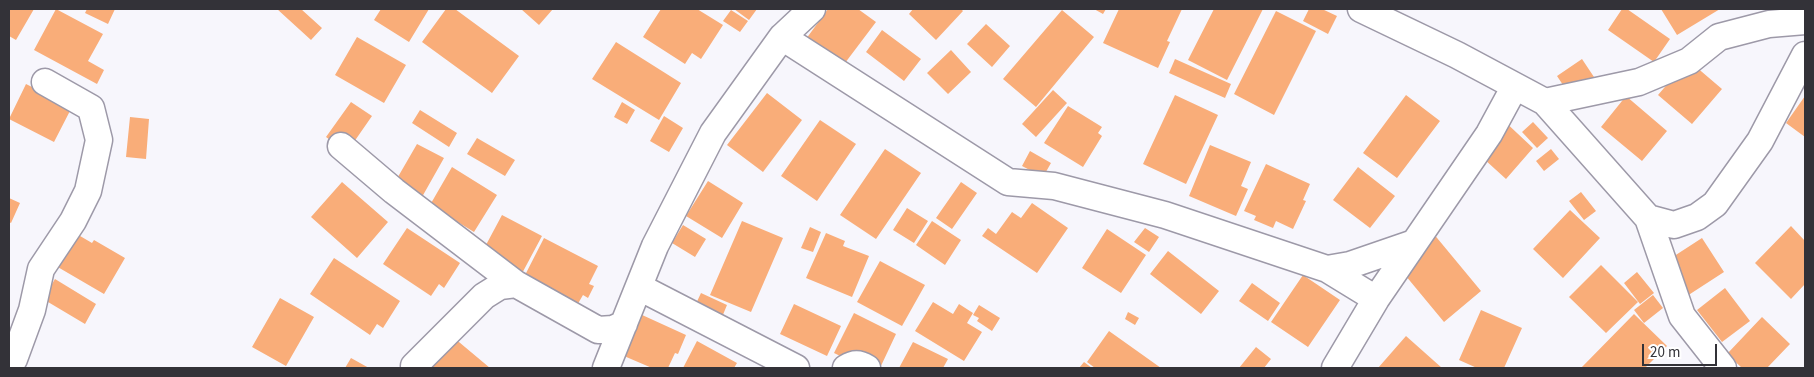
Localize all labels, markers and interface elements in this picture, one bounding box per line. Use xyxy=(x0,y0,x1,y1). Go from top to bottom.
scale bar xyxy=(1644,334,1719,366)
text: 20 m xyxy=(1650,342,1680,363)

